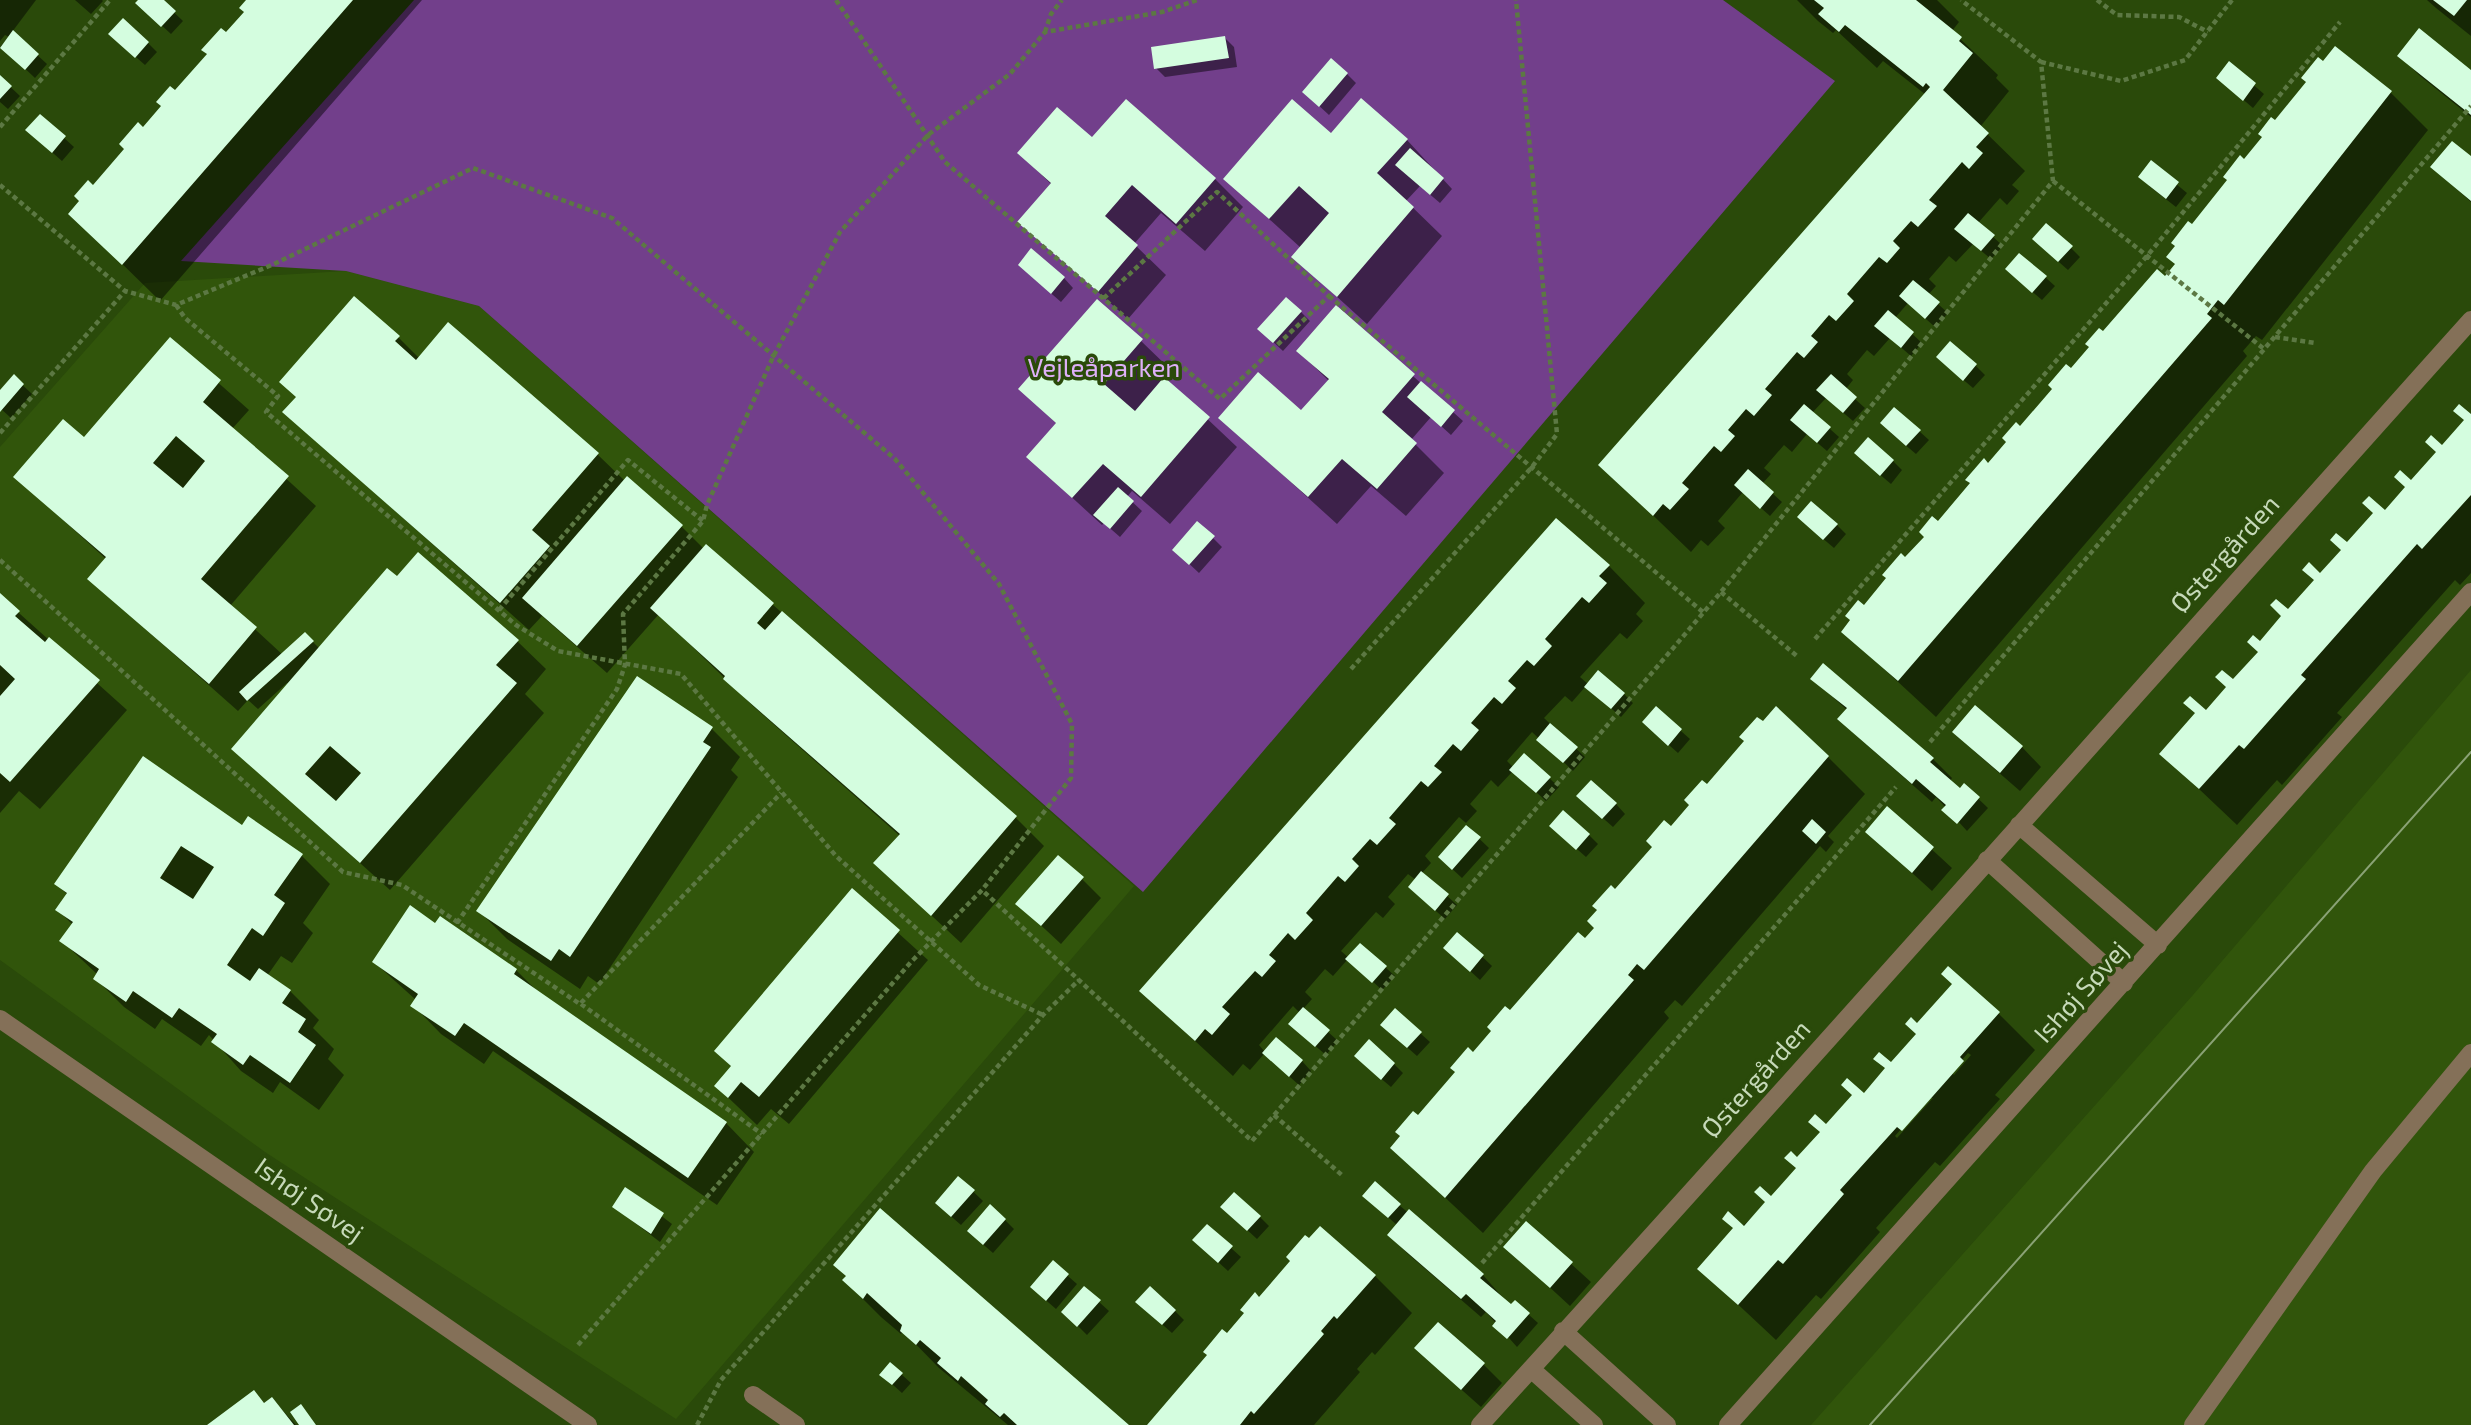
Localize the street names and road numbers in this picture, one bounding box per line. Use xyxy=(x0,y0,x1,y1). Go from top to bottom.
street label: Østergården xyxy=(2163,488,2285,618)
street label: Ishøj Søvej xyxy=(2026,934,2133,1048)
street label: Østergården xyxy=(1694,1013,1816,1143)
street label: Ishøj Søvej xyxy=(250,1150,370,1248)

